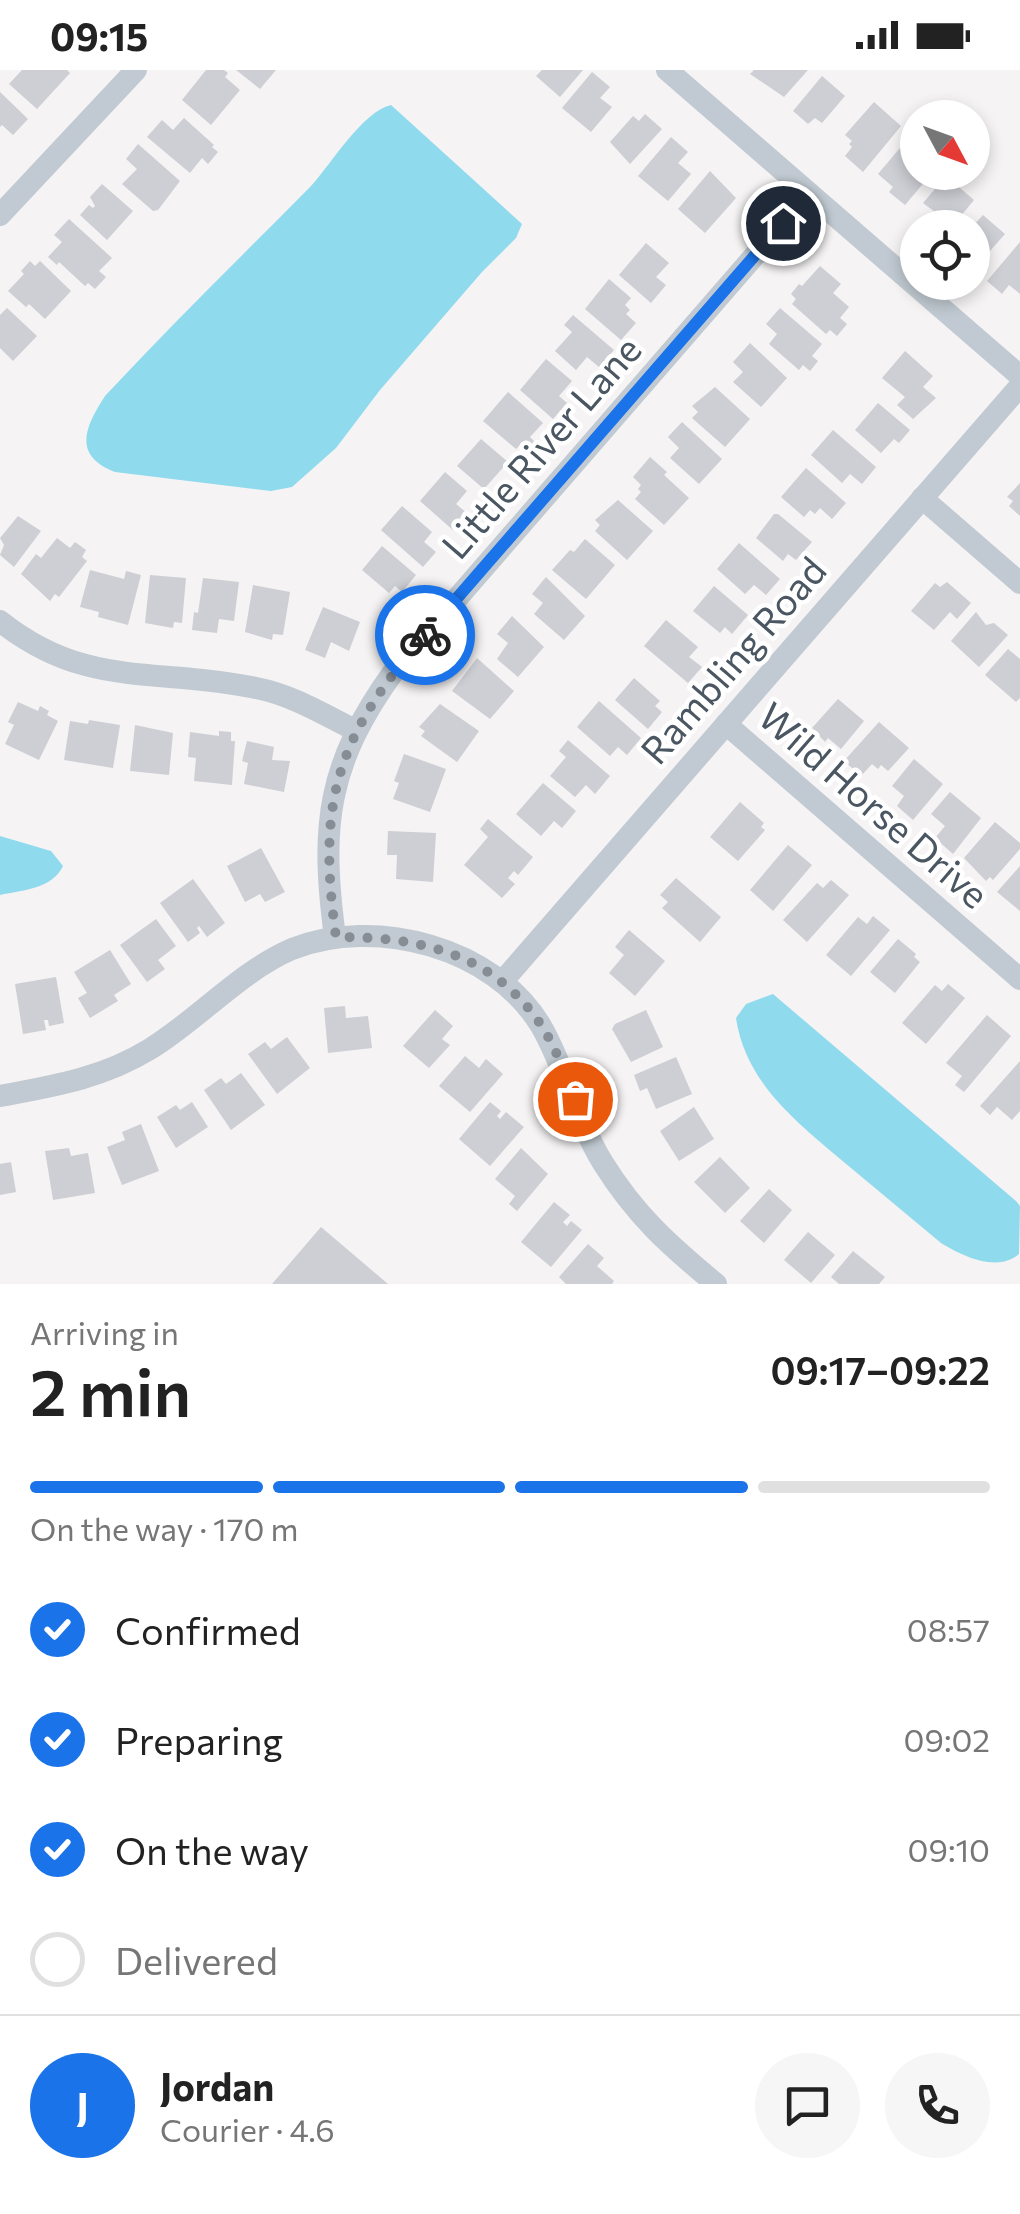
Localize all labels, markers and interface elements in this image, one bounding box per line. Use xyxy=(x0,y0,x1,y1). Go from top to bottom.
text: 09:15 xyxy=(50,12,148,59)
north arrow xyxy=(900,100,990,190)
map controls xyxy=(900,100,990,300)
pin xyxy=(741,181,826,266)
icon: home xyxy=(756,196,811,251)
button: locate xyxy=(900,210,990,300)
street label: Little River Lane xyxy=(431,325,650,567)
street label: Rambling Road xyxy=(630,546,835,772)
courier xyxy=(375,585,475,685)
icon: bike xyxy=(398,608,453,663)
street label: Wild Horse Drive xyxy=(750,691,999,917)
pin xyxy=(533,1057,618,1142)
icon: bag xyxy=(548,1072,603,1127)
text: Arriving in xyxy=(30,1312,179,1352)
text: 09:17–09:22 xyxy=(770,1346,990,1393)
text: 2 min xyxy=(30,1350,191,1429)
text: On the way · 170 m xyxy=(30,1508,299,1548)
icon: check xyxy=(30,1602,85,1657)
text: Confirmed xyxy=(115,1606,301,1653)
text: 08:57 xyxy=(907,1609,990,1649)
icon: check xyxy=(30,1712,85,1767)
text: Preparing xyxy=(115,1716,283,1763)
text: 09:02 xyxy=(904,1719,990,1759)
icon: check xyxy=(30,1822,85,1877)
text: On the way xyxy=(115,1826,309,1873)
text: 09:10 xyxy=(908,1829,990,1869)
text: Delivered xyxy=(115,1936,278,1983)
button: chat xyxy=(755,2053,860,2158)
button: phone xyxy=(885,2053,990,2158)
text: Jordan xyxy=(160,2062,274,2109)
text: J xyxy=(76,2082,89,2129)
text: Courier · 4.6 xyxy=(160,2109,335,2149)

